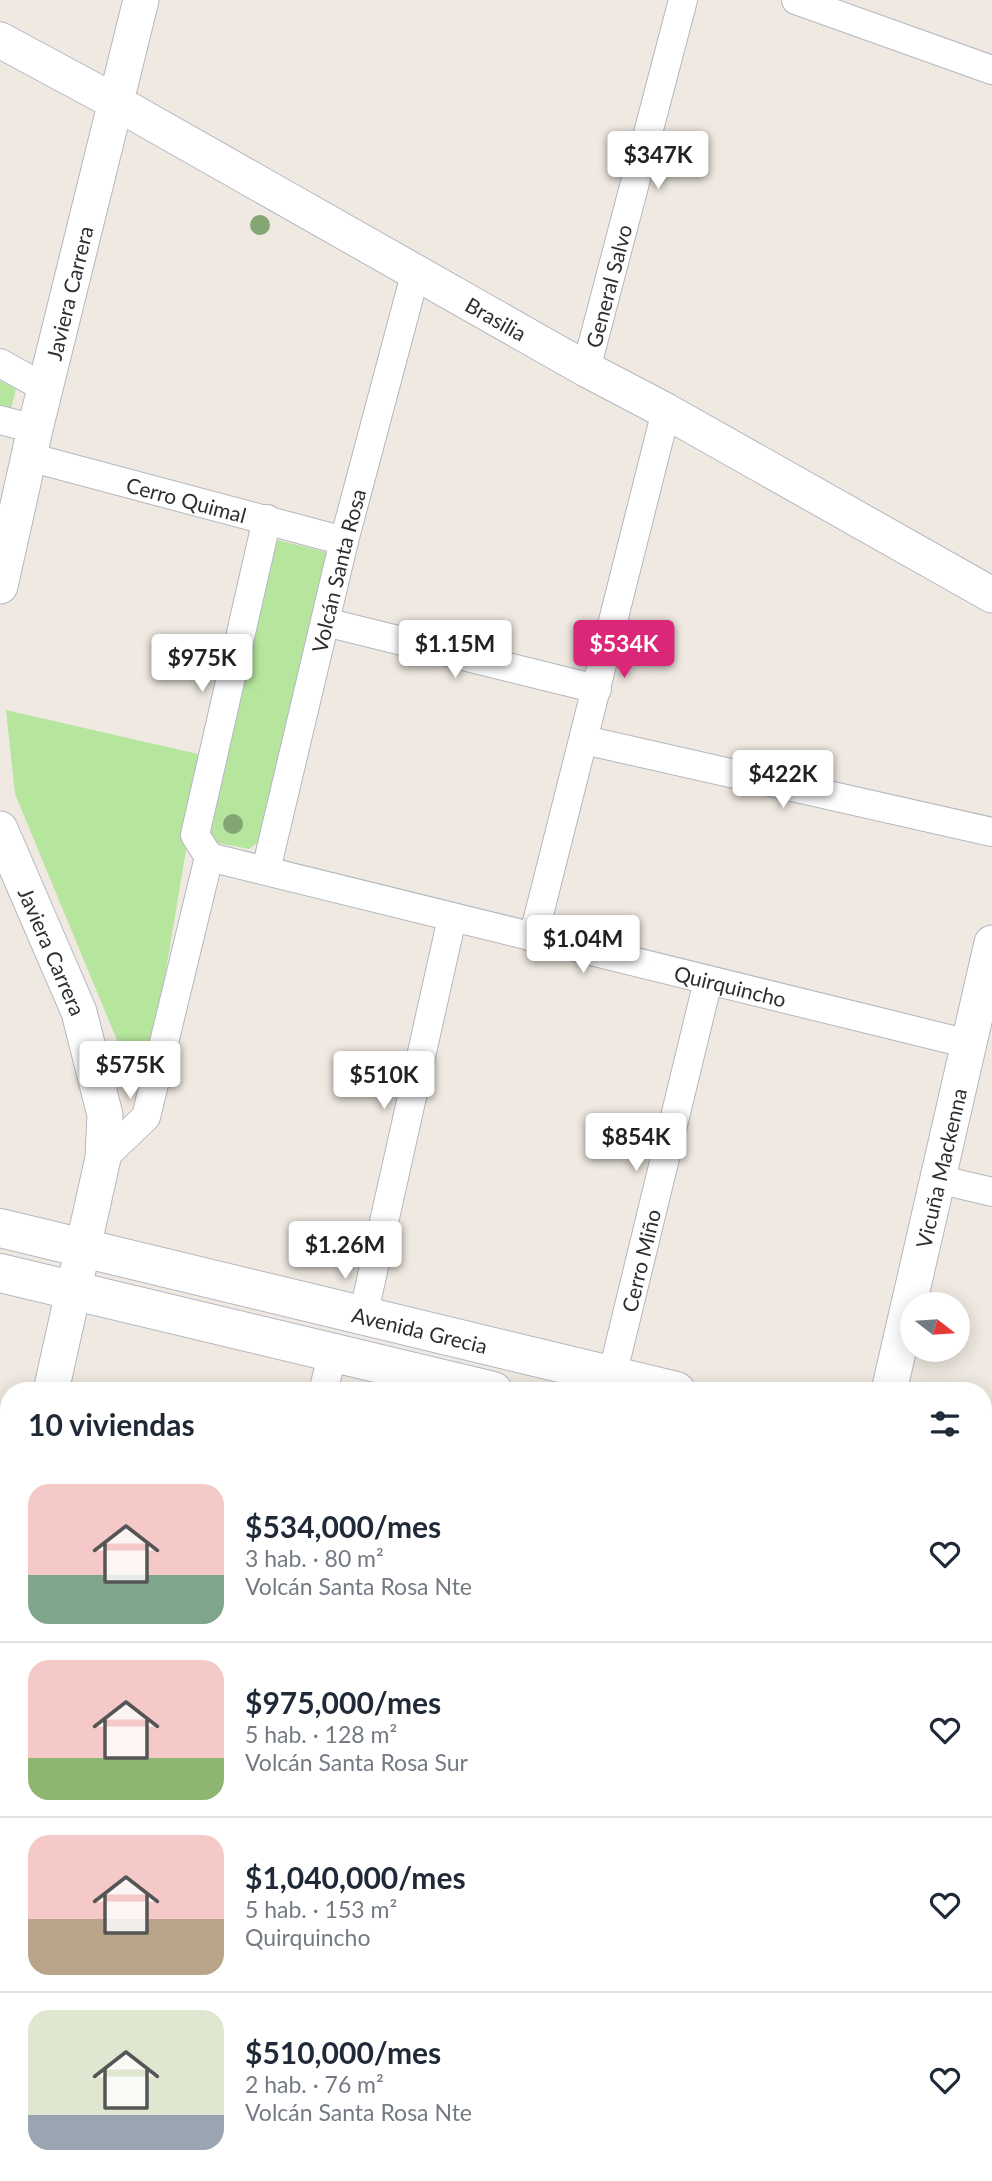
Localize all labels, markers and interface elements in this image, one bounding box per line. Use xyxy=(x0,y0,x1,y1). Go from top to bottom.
pin: $347K xyxy=(609,132,707,191)
text: $347K xyxy=(623,140,693,168)
street label: General Salvo xyxy=(580,221,636,350)
street label: Javiera Carrera xyxy=(40,223,97,363)
street label: Brasilia xyxy=(462,291,531,345)
street label: Cerro Quimal xyxy=(124,471,249,527)
street label: Volcán Santa Rosa xyxy=(306,486,370,655)
pin: $1.15M xyxy=(398,620,512,680)
pin: $534K xyxy=(575,620,673,680)
text: $1.15M xyxy=(415,629,495,657)
text: $534K xyxy=(589,629,659,657)
pin: $975K xyxy=(153,634,251,694)
text: $975K xyxy=(167,643,237,671)
pin: $422K xyxy=(734,750,832,810)
text: $422K xyxy=(748,759,818,787)
street label: Javiera Carrera xyxy=(14,883,91,1019)
pin: $1.04M xyxy=(526,916,640,975)
text: $1.04M xyxy=(543,924,623,952)
street label: Quirquincho xyxy=(672,959,789,1011)
pin: $575K xyxy=(81,1042,179,1101)
text: $575K xyxy=(95,1050,165,1078)
pin: $510K xyxy=(335,1052,433,1111)
text: $510K xyxy=(349,1060,419,1088)
street label: Vicuña Mackenna xyxy=(910,1085,971,1250)
pin: $854K xyxy=(587,1114,685,1173)
text: $854K xyxy=(601,1122,671,1150)
street label: Cerro Miño xyxy=(616,1206,665,1314)
pin: $1.26M xyxy=(288,1222,402,1281)
text: $1.26M xyxy=(305,1230,385,1258)
north arrow xyxy=(900,1292,970,1362)
map controls xyxy=(900,1292,970,1362)
street label: Avenida Grecia xyxy=(350,1301,490,1358)
icon: filters xyxy=(926,1405,964,1443)
text: 10 viviendas xyxy=(28,1406,195,1442)
text: $534,000/mes xyxy=(245,1508,441,1544)
icon: home xyxy=(84,1512,168,1596)
icon: heart xyxy=(926,1535,964,1573)
text: 3 hab. · 80 m² xyxy=(245,1544,384,1572)
text: Volcán Santa Rosa Nte xyxy=(245,1572,472,1600)
text: $975,000/mes xyxy=(245,1684,441,1720)
icon: home xyxy=(84,1688,168,1772)
icon: heart xyxy=(926,1711,964,1749)
text: 5 hab. · 128 m² xyxy=(245,1720,397,1748)
text: Volcán Santa Rosa Sur xyxy=(245,1748,468,1776)
text: $1,040,000/mes xyxy=(245,1859,466,1895)
icon: home xyxy=(84,1863,168,1947)
icon: heart xyxy=(926,1886,964,1924)
text: 5 hab. · 153 m² xyxy=(245,1895,397,1923)
text: Quirquincho xyxy=(245,1923,370,1951)
text: $510,000/mes xyxy=(245,2034,441,2070)
icon: home xyxy=(84,2038,168,2122)
icon: heart xyxy=(926,2061,964,2099)
text: 2 hab. · 76 m² xyxy=(245,2070,384,2098)
text: Volcán Santa Rosa Nte xyxy=(245,2098,472,2126)

